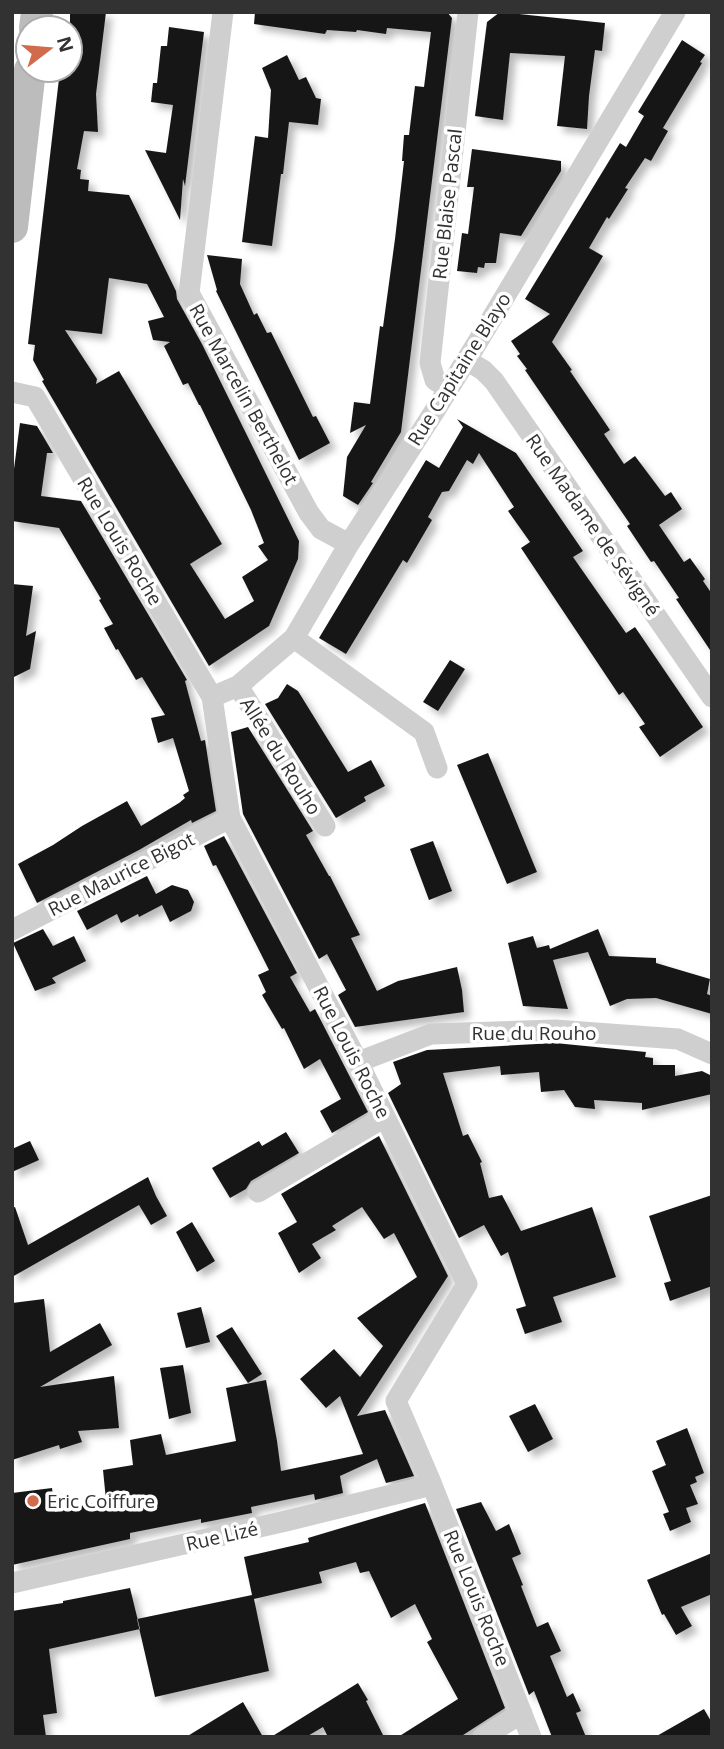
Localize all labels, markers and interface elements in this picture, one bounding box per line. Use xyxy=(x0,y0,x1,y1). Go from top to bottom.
north arrow xyxy=(14,14,84,84)
text: N xyxy=(51,33,80,55)
street label: Rue Blaise Pascal xyxy=(426,127,468,281)
street label: Rue Capitaine Blayo xyxy=(401,288,517,450)
street label: Rue Marcelin Berthelot xyxy=(183,299,305,489)
street label: Rue Madame de Sévigné xyxy=(520,429,666,621)
street label: Rue Louis Roche xyxy=(71,472,169,610)
street label: Allée du Rouho xyxy=(234,692,328,820)
street label: Rue Maurice Bigot xyxy=(43,826,199,922)
street label: Rue Louis Roche xyxy=(307,981,397,1123)
street label: Rue du Rouho xyxy=(471,1020,597,1046)
place label: Eric Coiffure xyxy=(47,1488,155,1514)
marker: Eric Coiffure xyxy=(25,1493,41,1509)
street label: Rue Lizé xyxy=(183,1515,261,1557)
street label: Rue Louis Roche xyxy=(438,1526,516,1670)

